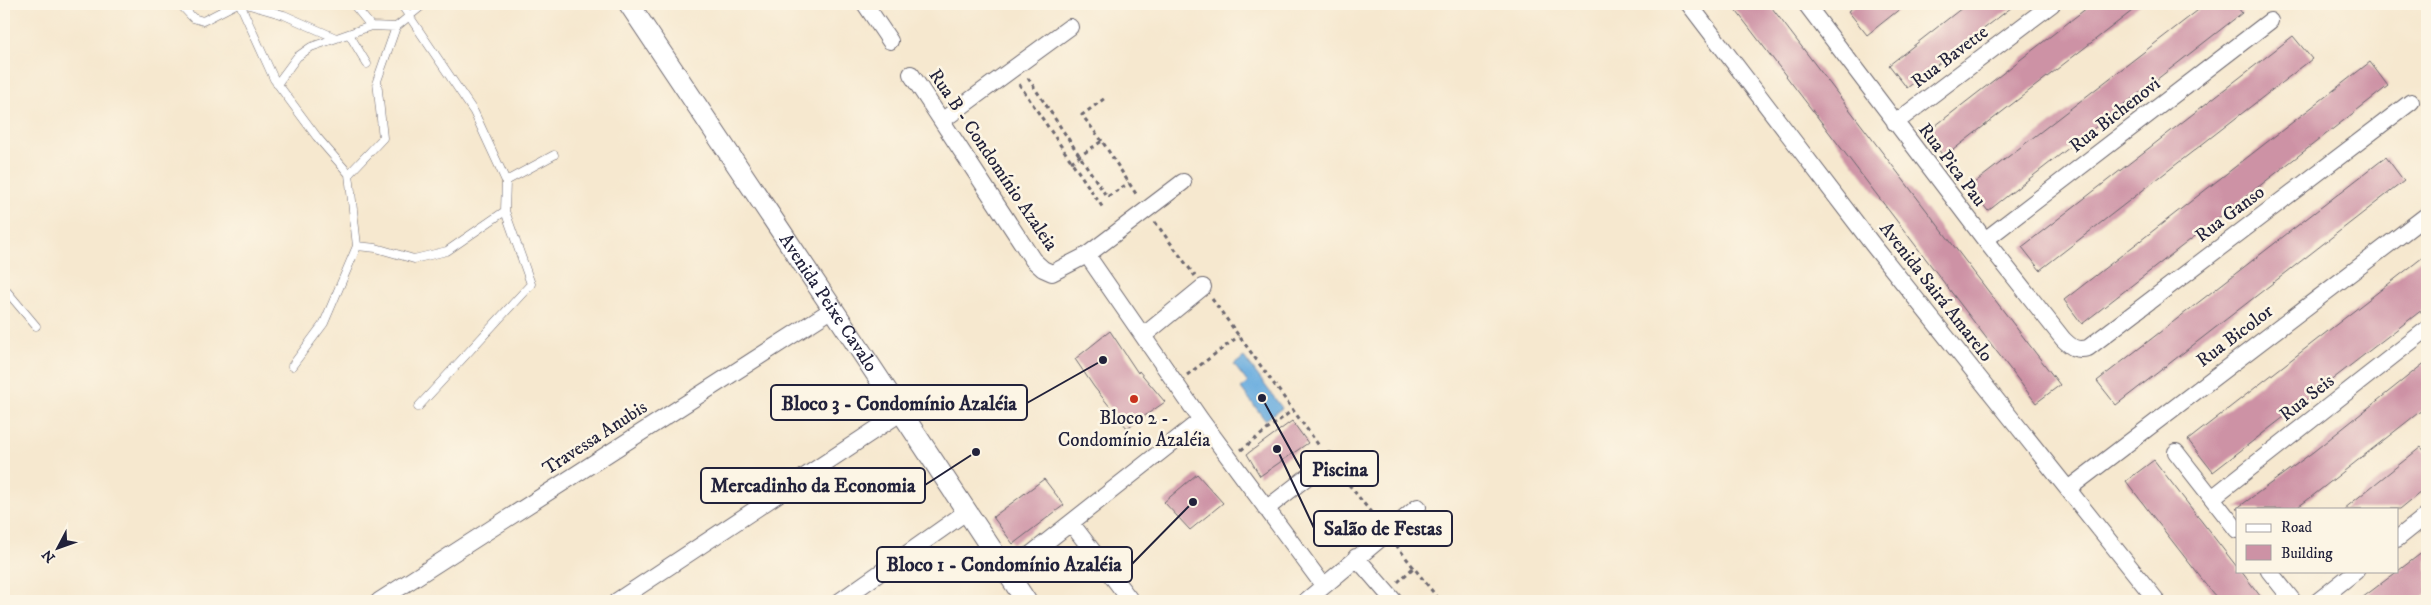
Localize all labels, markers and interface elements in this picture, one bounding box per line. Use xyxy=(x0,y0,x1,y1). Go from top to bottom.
street label: Rua Bavette xyxy=(1907,21,1993,93)
street label: Rua B - Condomínio Azaleia xyxy=(923,65,1063,255)
street label: Rua Bichenovi xyxy=(2065,72,2165,158)
street label: Rua Pica Pau xyxy=(1913,119,1991,211)
street label: Rua Ganso xyxy=(2191,180,2269,248)
street label: Avenida Sairá Amarelo xyxy=(1874,218,1998,366)
street label: Avenida Peixe Cavalo xyxy=(774,229,883,376)
street label: Rua Bicolor xyxy=(2192,300,2278,372)
street label: Rua Seis xyxy=(2275,370,2339,426)
callout: Bloco 3 - Condomínio Azaléia xyxy=(771,385,1027,420)
text: Bloco 3 - Condomínio Azaléia xyxy=(781,392,1017,417)
marker: Bloco 2 - Condomínio Azaléia xyxy=(1128,393,1140,405)
street label: Travessa Anubis xyxy=(539,396,651,480)
place label: Bloco 2 - Condomínio Azaléia xyxy=(1058,407,1210,452)
callout: Piscina xyxy=(1301,451,1378,486)
text: Piscina xyxy=(1312,458,1369,483)
callout: Mercadinho da Economia xyxy=(701,468,925,503)
text: Mercadinho da Economia xyxy=(711,474,916,499)
legend xyxy=(2236,508,2398,572)
callout: Salão de Festas xyxy=(1314,511,1452,546)
text: Salão de Festas xyxy=(1324,517,1443,542)
text: Road xyxy=(2281,518,2313,537)
north arrow xyxy=(32,522,82,572)
text: Building xyxy=(2281,544,2333,563)
text: N xyxy=(38,545,60,566)
callout: Bloco 1 - Condomínio Azaléia xyxy=(877,547,1132,582)
text: Bloco 1 - Condomínio Azaléia xyxy=(886,553,1122,578)

